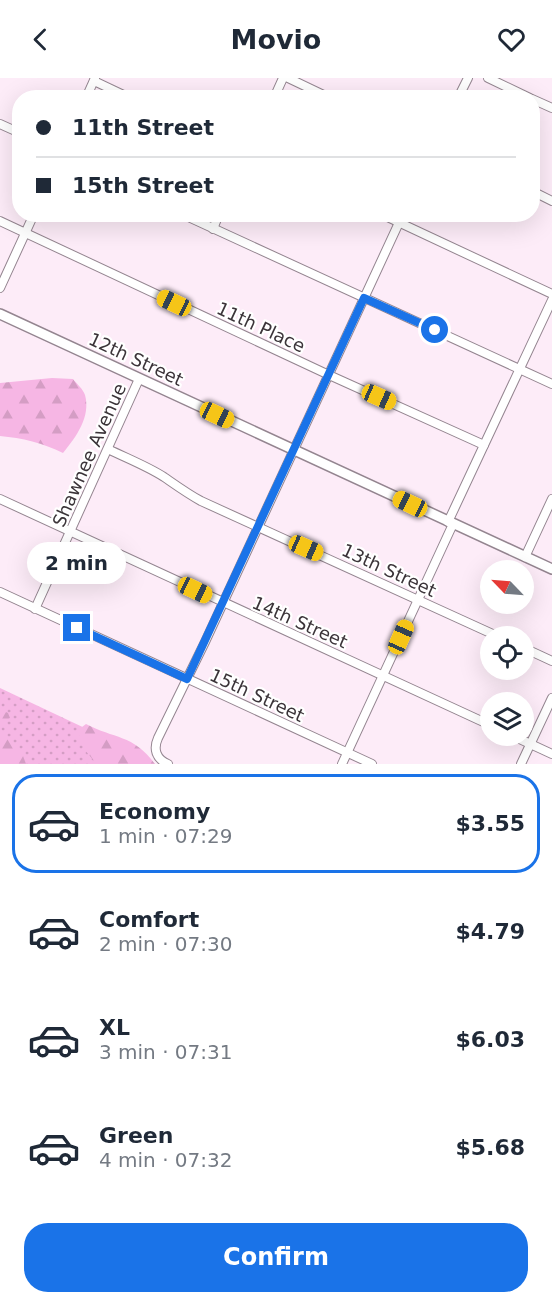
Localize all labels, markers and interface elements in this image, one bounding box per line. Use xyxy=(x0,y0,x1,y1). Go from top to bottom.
icon: back xyxy=(24,23,57,56)
icon: heart xyxy=(495,23,528,56)
text: Movio xyxy=(231,24,321,55)
text: 11th Street xyxy=(72,115,214,140)
text: 15th Street xyxy=(72,173,214,198)
car xyxy=(154,287,194,319)
street label: 11th Place xyxy=(214,297,308,357)
route start xyxy=(421,316,448,343)
street label: 12th Street xyxy=(85,328,187,390)
street label: Shawnee Avenue xyxy=(48,380,130,530)
car xyxy=(359,381,399,413)
car xyxy=(197,399,237,431)
car xyxy=(390,488,430,520)
car xyxy=(286,532,326,564)
street label: 13th Street xyxy=(338,539,440,601)
callout: 2 min xyxy=(28,541,127,583)
text: 2 min xyxy=(45,551,108,575)
north arrow xyxy=(480,560,534,614)
map controls xyxy=(480,560,534,746)
car xyxy=(175,574,215,606)
street label: 14th Street xyxy=(249,592,351,652)
route end xyxy=(63,614,90,641)
car xyxy=(385,617,417,657)
button: locate xyxy=(480,626,534,680)
street label: 15th Street xyxy=(206,664,308,726)
button: layers xyxy=(480,692,534,746)
icon: car xyxy=(27,797,81,851)
text: Economy xyxy=(99,799,210,824)
text: $3.55 xyxy=(455,811,525,836)
text: 1 min · 07:29 xyxy=(99,824,233,848)
icon: car xyxy=(27,905,81,959)
text: Comfort xyxy=(99,907,199,932)
text: $4.79 xyxy=(455,919,525,944)
text: 2 min · 07:30 xyxy=(99,932,233,956)
icon: car xyxy=(27,1013,81,1067)
text: XL xyxy=(99,1015,130,1040)
text: $6.03 xyxy=(455,1027,525,1052)
text: 3 min · 07:31 xyxy=(99,1040,233,1064)
icon: car xyxy=(27,1121,81,1175)
text: Green xyxy=(99,1123,173,1148)
text: $5.68 xyxy=(455,1135,525,1160)
text: 4 min · 07:32 xyxy=(99,1148,233,1172)
button: Confirm xyxy=(24,1223,528,1292)

